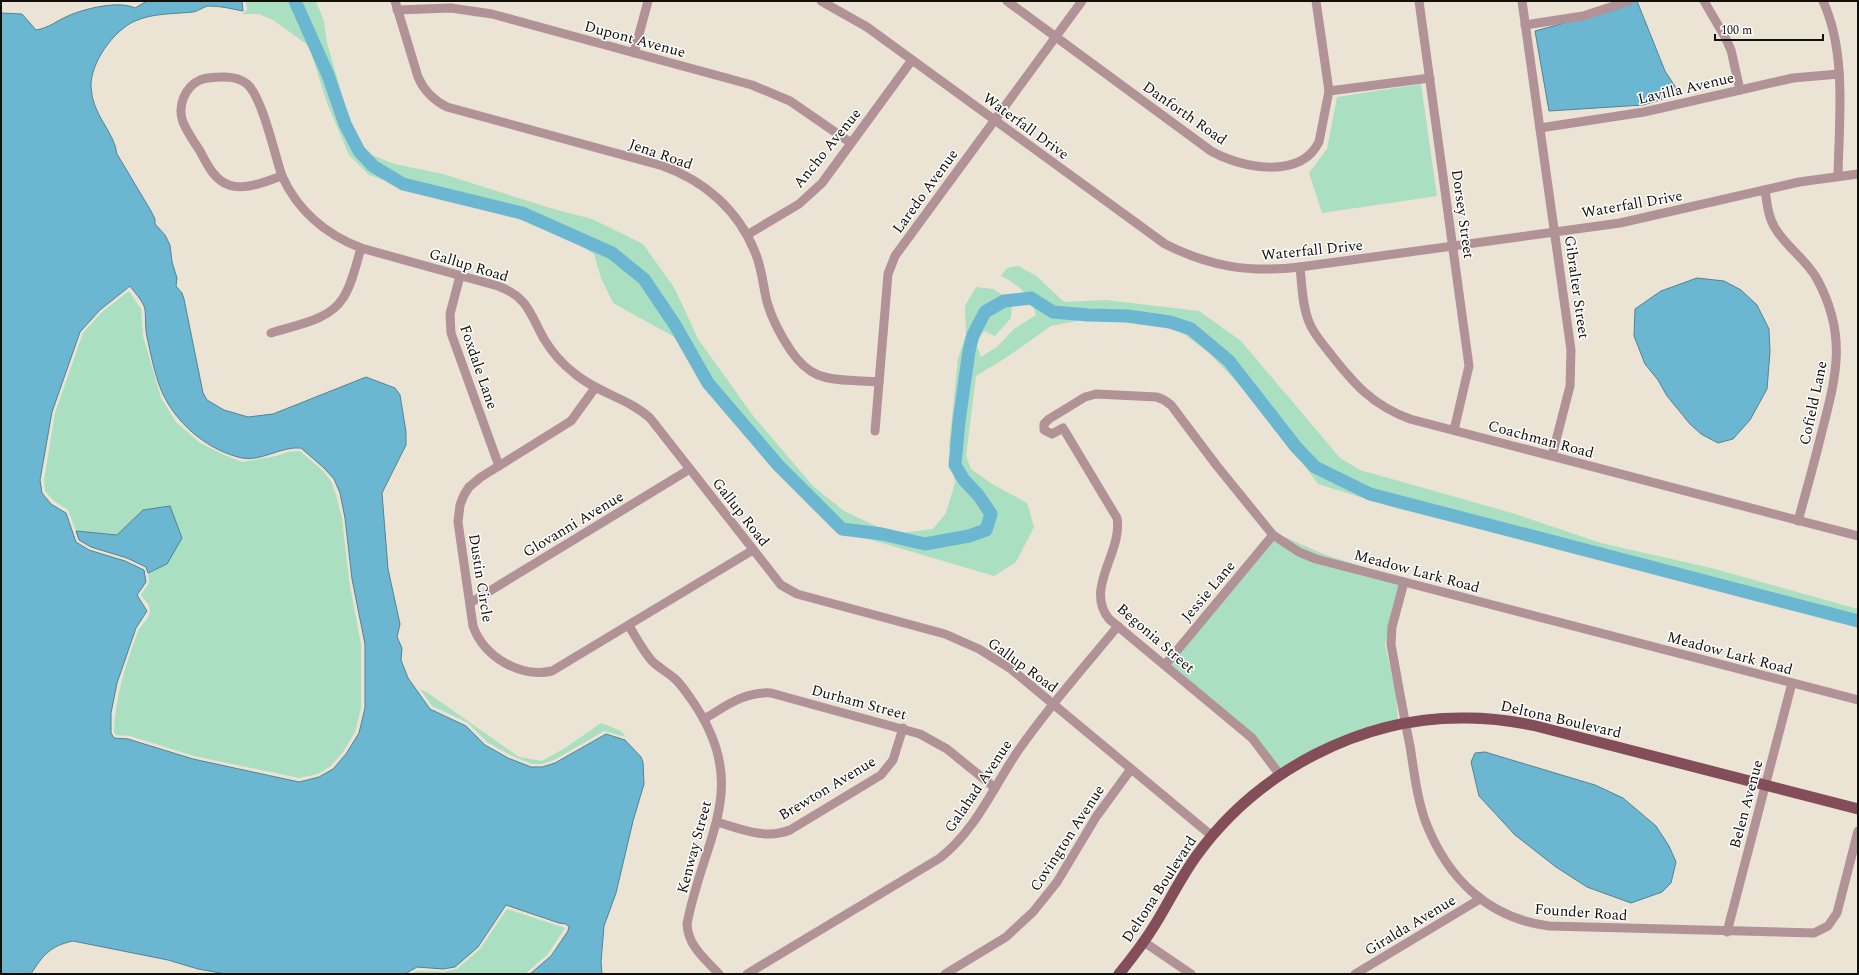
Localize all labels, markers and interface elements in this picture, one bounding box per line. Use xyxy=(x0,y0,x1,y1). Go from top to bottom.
street label: Dupont Avenue xyxy=(582,15,688,64)
scale bar xyxy=(1715,16,1823,42)
text: 100 m xyxy=(1721,21,1752,40)
street label: Lavilla Avenue xyxy=(1636,66,1737,111)
street label: Danforth Road xyxy=(1138,76,1232,151)
street label: Waterfall Drive xyxy=(978,87,1074,166)
street label: Ancho Avenue xyxy=(788,103,867,193)
street label: Jena Road xyxy=(626,133,696,176)
street label: Laredo Avenue xyxy=(887,144,964,238)
street label: Dorsey Street xyxy=(1445,168,1480,260)
street label: Waterfall Drive xyxy=(1580,184,1684,225)
street label: Waterfall Drive xyxy=(1260,234,1364,267)
street label: Gibralter Street xyxy=(1558,234,1595,340)
street label: Gallup Road xyxy=(426,242,511,288)
street label: Foxdale Lane xyxy=(453,322,504,412)
street label: Cofield Lane xyxy=(1793,359,1834,447)
street label: Coachman Road xyxy=(1485,414,1596,465)
street label: Gallup Road xyxy=(706,473,775,552)
street label: Glovanni Avenue xyxy=(519,485,628,564)
street label: Dustin Circle xyxy=(462,532,499,624)
street label: Meadow Lark Road xyxy=(1351,544,1482,599)
street label: Jessie Lane xyxy=(1176,556,1241,627)
street label: Begonia Street xyxy=(1111,598,1200,679)
street label: Meadow Lark Road xyxy=(1664,626,1795,681)
street label: Gallup Road xyxy=(983,632,1063,699)
street label: Durham Street xyxy=(809,679,909,726)
street label: Deltona Boulevard xyxy=(1498,694,1624,745)
street label: Galahad Avenue xyxy=(939,735,1018,838)
street label: Brewton Avenue xyxy=(774,750,880,827)
street label: Belen Avenue xyxy=(1724,757,1769,851)
street label: Covington Avenue xyxy=(1024,780,1111,896)
street label: Kenway Street xyxy=(671,798,718,896)
street label: Deltona Boulevard xyxy=(1116,831,1203,947)
street label: Giralda Avenue xyxy=(1360,889,1460,962)
street label: Founder Road xyxy=(1534,898,1628,927)

